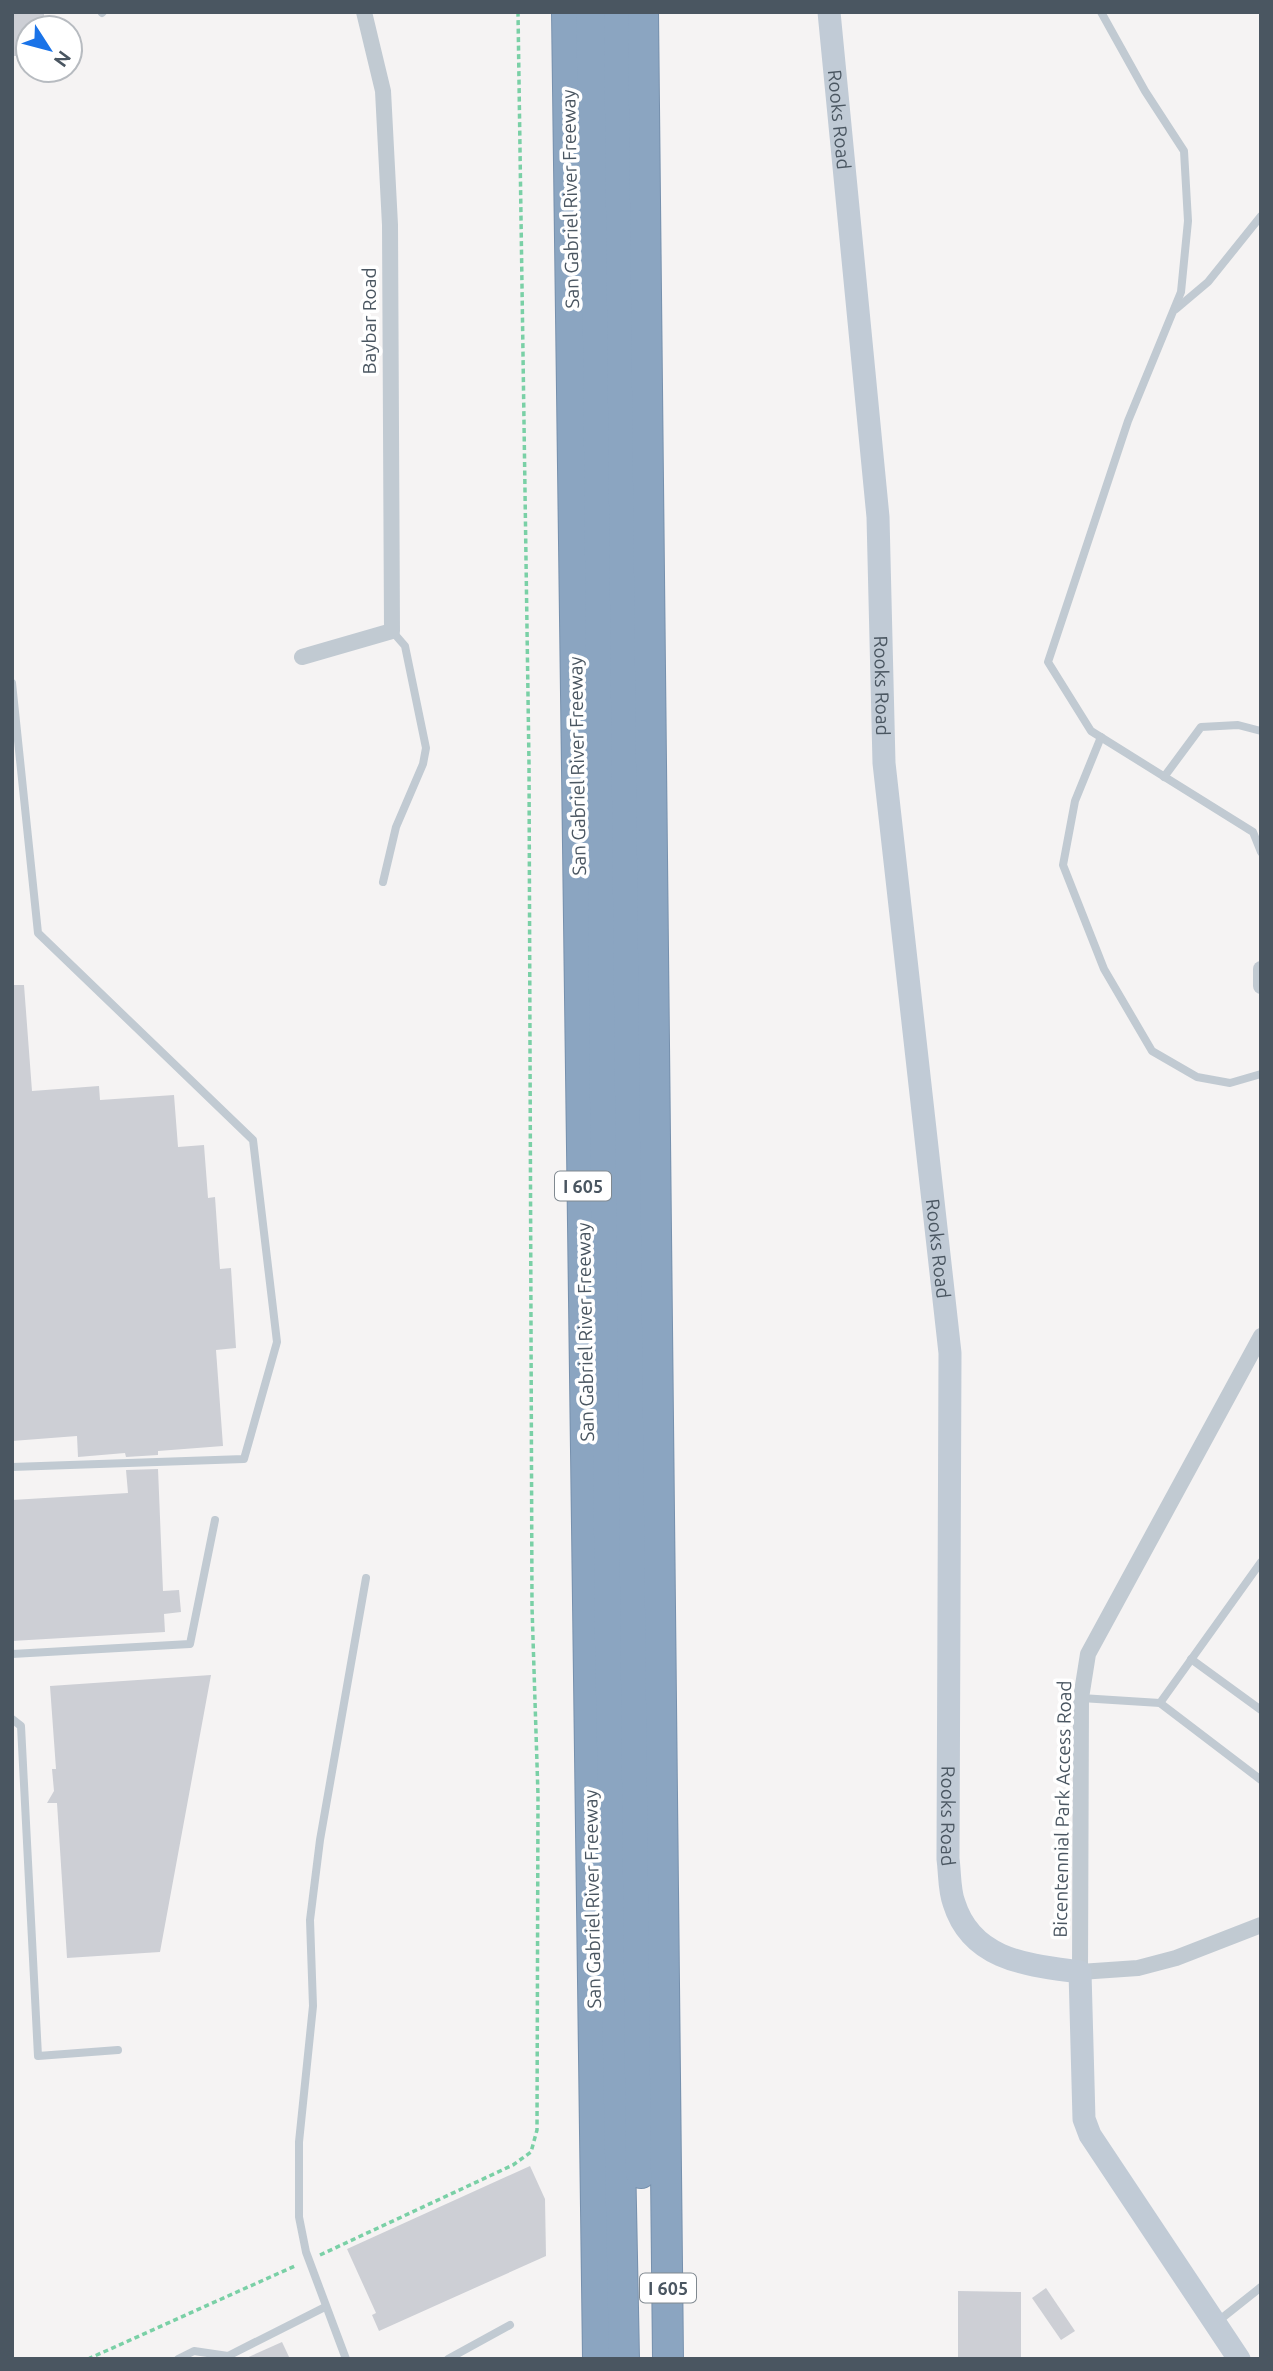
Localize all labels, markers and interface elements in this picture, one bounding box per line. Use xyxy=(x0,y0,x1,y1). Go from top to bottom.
north arrow xyxy=(14,14,84,84)
text: N xyxy=(50,47,76,71)
street label: Rooks Road xyxy=(824,69,855,170)
street label: San Gabriel River Freeway xyxy=(557,89,583,309)
street label: Baybar Road xyxy=(358,267,380,375)
street label: Rooks Road xyxy=(870,635,894,736)
street label: San Gabriel River Freeway xyxy=(564,656,590,876)
road number: I 605 xyxy=(555,1171,611,1200)
street label: Rooks Road xyxy=(922,1198,955,1300)
street label: San Gabriel River Freeway xyxy=(572,1222,598,1442)
street label: Bicentennial Park Access Road xyxy=(1049,1680,1075,1938)
street label: Rooks Road xyxy=(937,1766,960,1867)
street label: San Gabriel River Freeway xyxy=(579,1789,605,2009)
road number: I 605 xyxy=(640,2274,696,2302)

